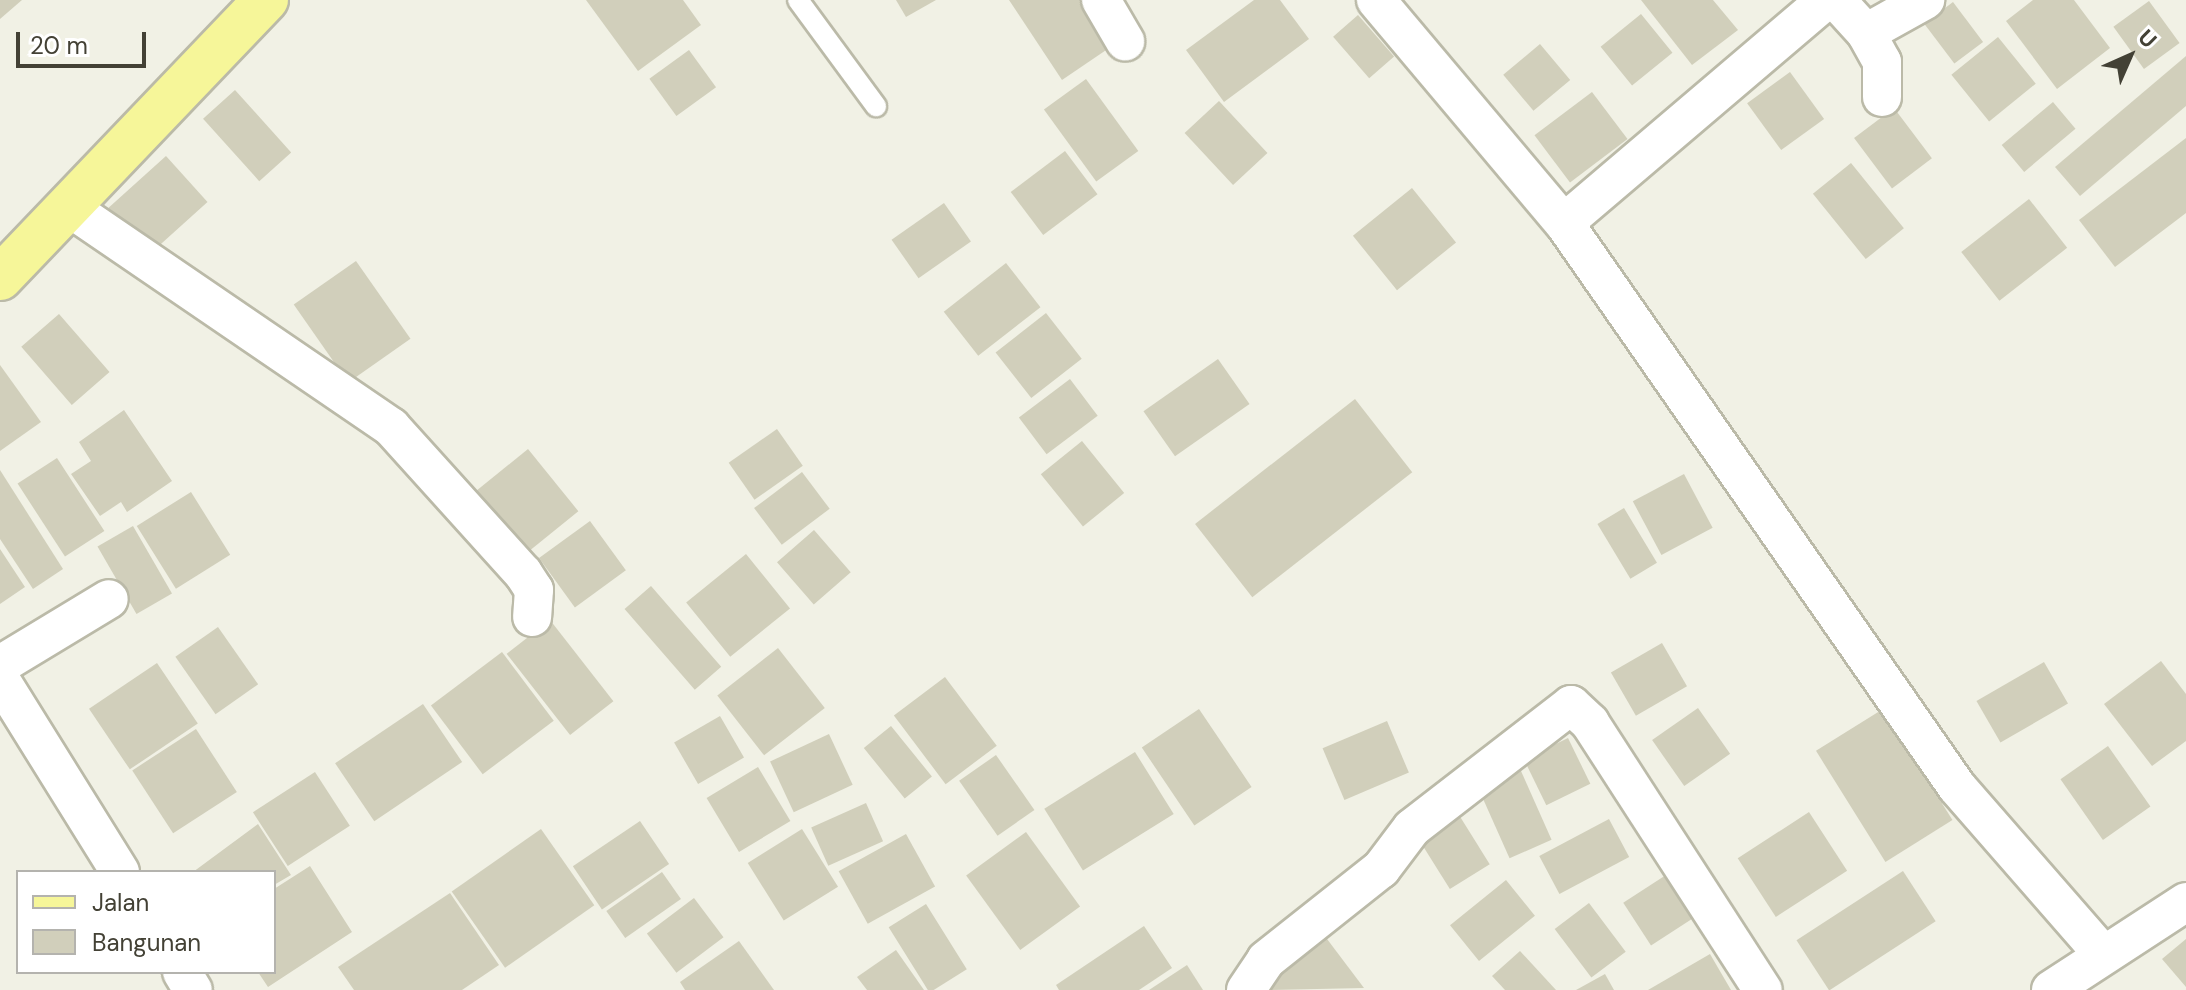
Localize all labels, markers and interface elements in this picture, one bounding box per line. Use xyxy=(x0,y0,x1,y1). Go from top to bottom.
scale bar xyxy=(20,16,150,66)
north arrow xyxy=(2090,16,2170,96)
text: U xyxy=(2132,23,2163,54)
text: 20 m xyxy=(30,30,88,61)
legend xyxy=(16,870,276,974)
text: Jalan xyxy=(92,887,149,918)
text: Bangunan xyxy=(92,927,201,958)

